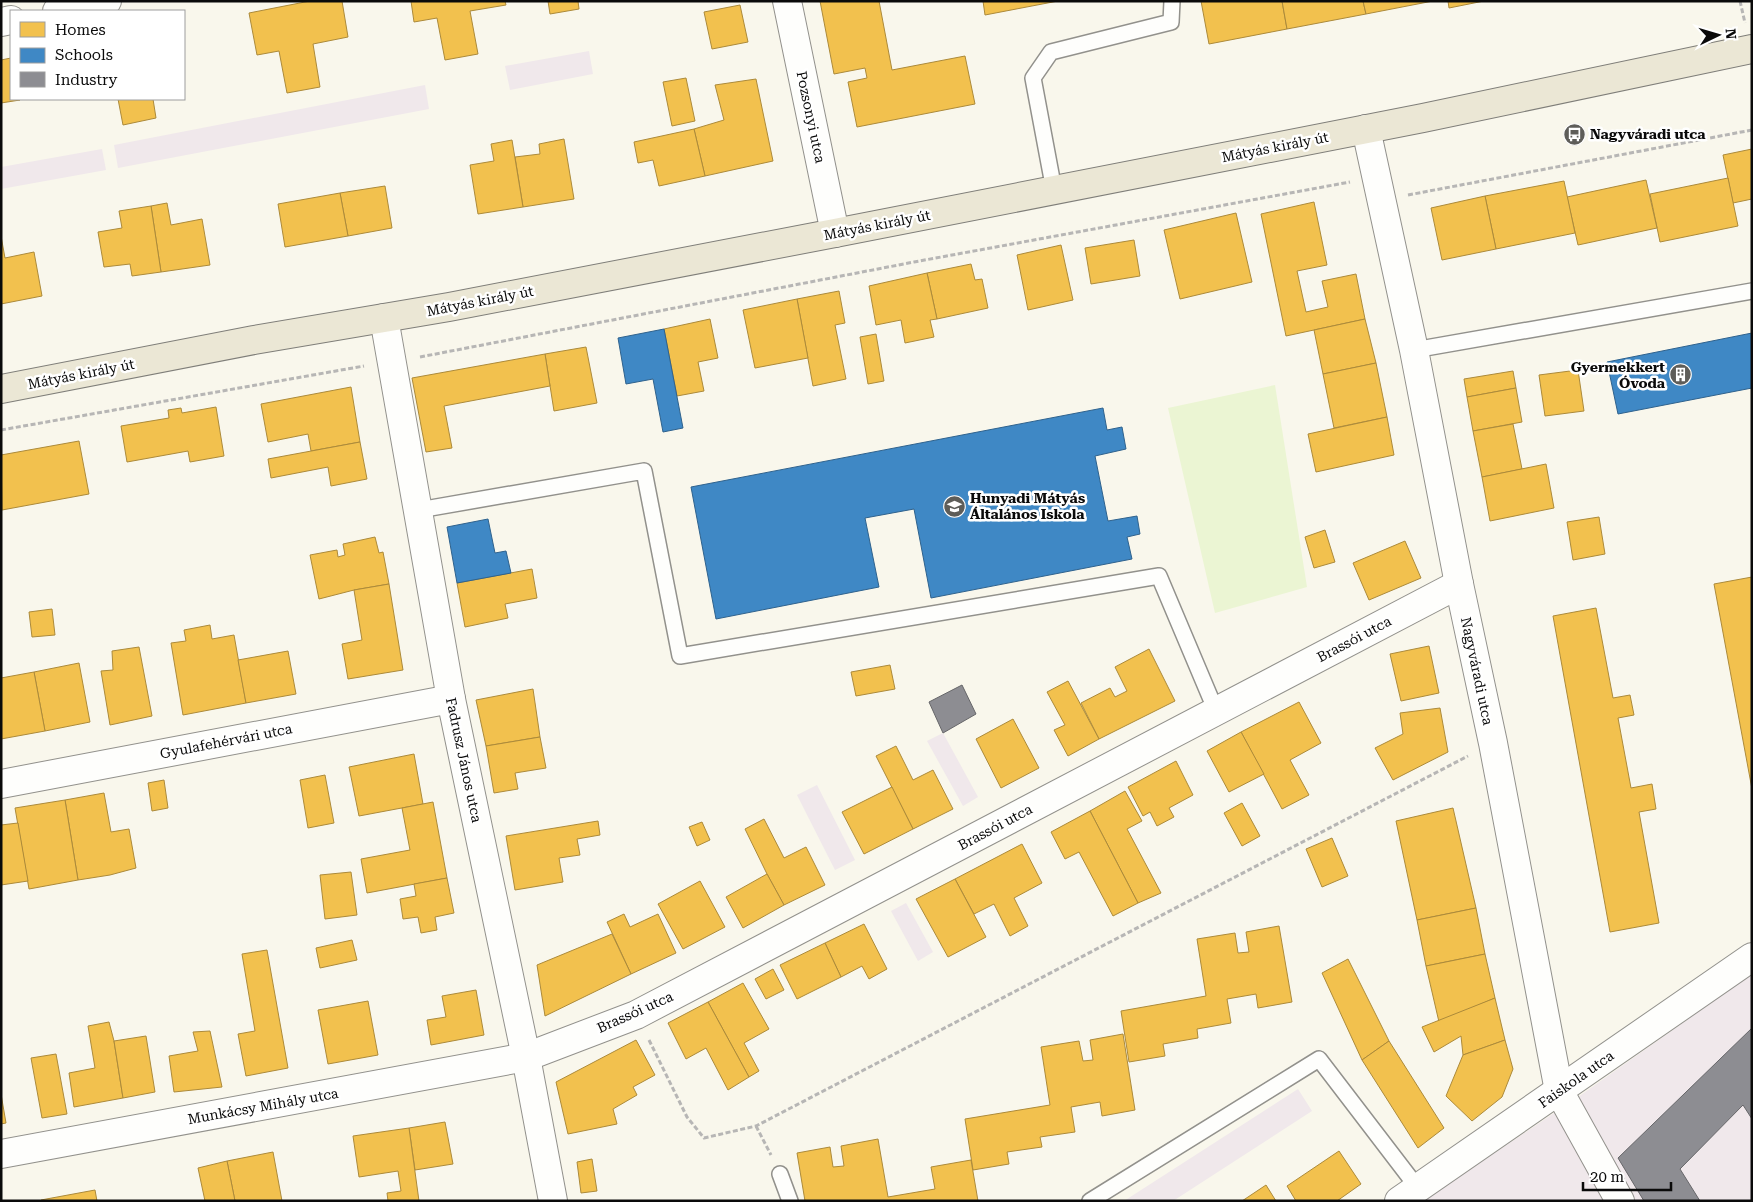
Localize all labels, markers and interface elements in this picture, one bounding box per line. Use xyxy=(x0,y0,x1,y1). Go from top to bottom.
legend xyxy=(10,10,185,100)
north arrow xyxy=(1693,10,1743,60)
text: Homes xyxy=(55,21,106,39)
text: N xyxy=(1723,28,1739,40)
text: Schools xyxy=(55,46,113,64)
street label: Pozsonyi utca xyxy=(793,70,829,165)
text: Industry xyxy=(55,71,117,89)
bus stop icon: Nagyváradi utca xyxy=(1562,122,1586,146)
place label: Nagyváradi utca xyxy=(1590,126,1706,142)
street label: Mátyás király út xyxy=(1220,129,1330,165)
street label: Mátyás király út xyxy=(822,207,932,243)
street label: Mátyás király út xyxy=(425,283,535,319)
street label: Mátyás király út xyxy=(26,356,136,392)
place label: Gyermekkert Óvoda xyxy=(1571,359,1666,391)
building icon: Gyermekkert Óvoda xyxy=(1669,363,1693,387)
place label: Hunyadi Mátyás Általános Iskola xyxy=(970,490,1085,522)
school or university icon: Hunyadi Mátyás Általános Iskola xyxy=(942,494,966,518)
street label: Brassói utca xyxy=(1314,613,1394,665)
street label: Nagyváradi utca xyxy=(1458,616,1496,727)
street label: Fadrusz János utca xyxy=(443,696,485,824)
street label: Gyulafehérvári utca xyxy=(159,720,294,762)
street label: Brassói utca xyxy=(955,801,1035,853)
street label: Brassói utca xyxy=(594,988,676,1036)
street label: Faiskola utca xyxy=(1535,1047,1617,1111)
street label: Munkácsy Mihály utca xyxy=(186,1085,340,1127)
scale bar xyxy=(1583,1160,1670,1192)
text: 20 m xyxy=(1590,1168,1625,1186)

